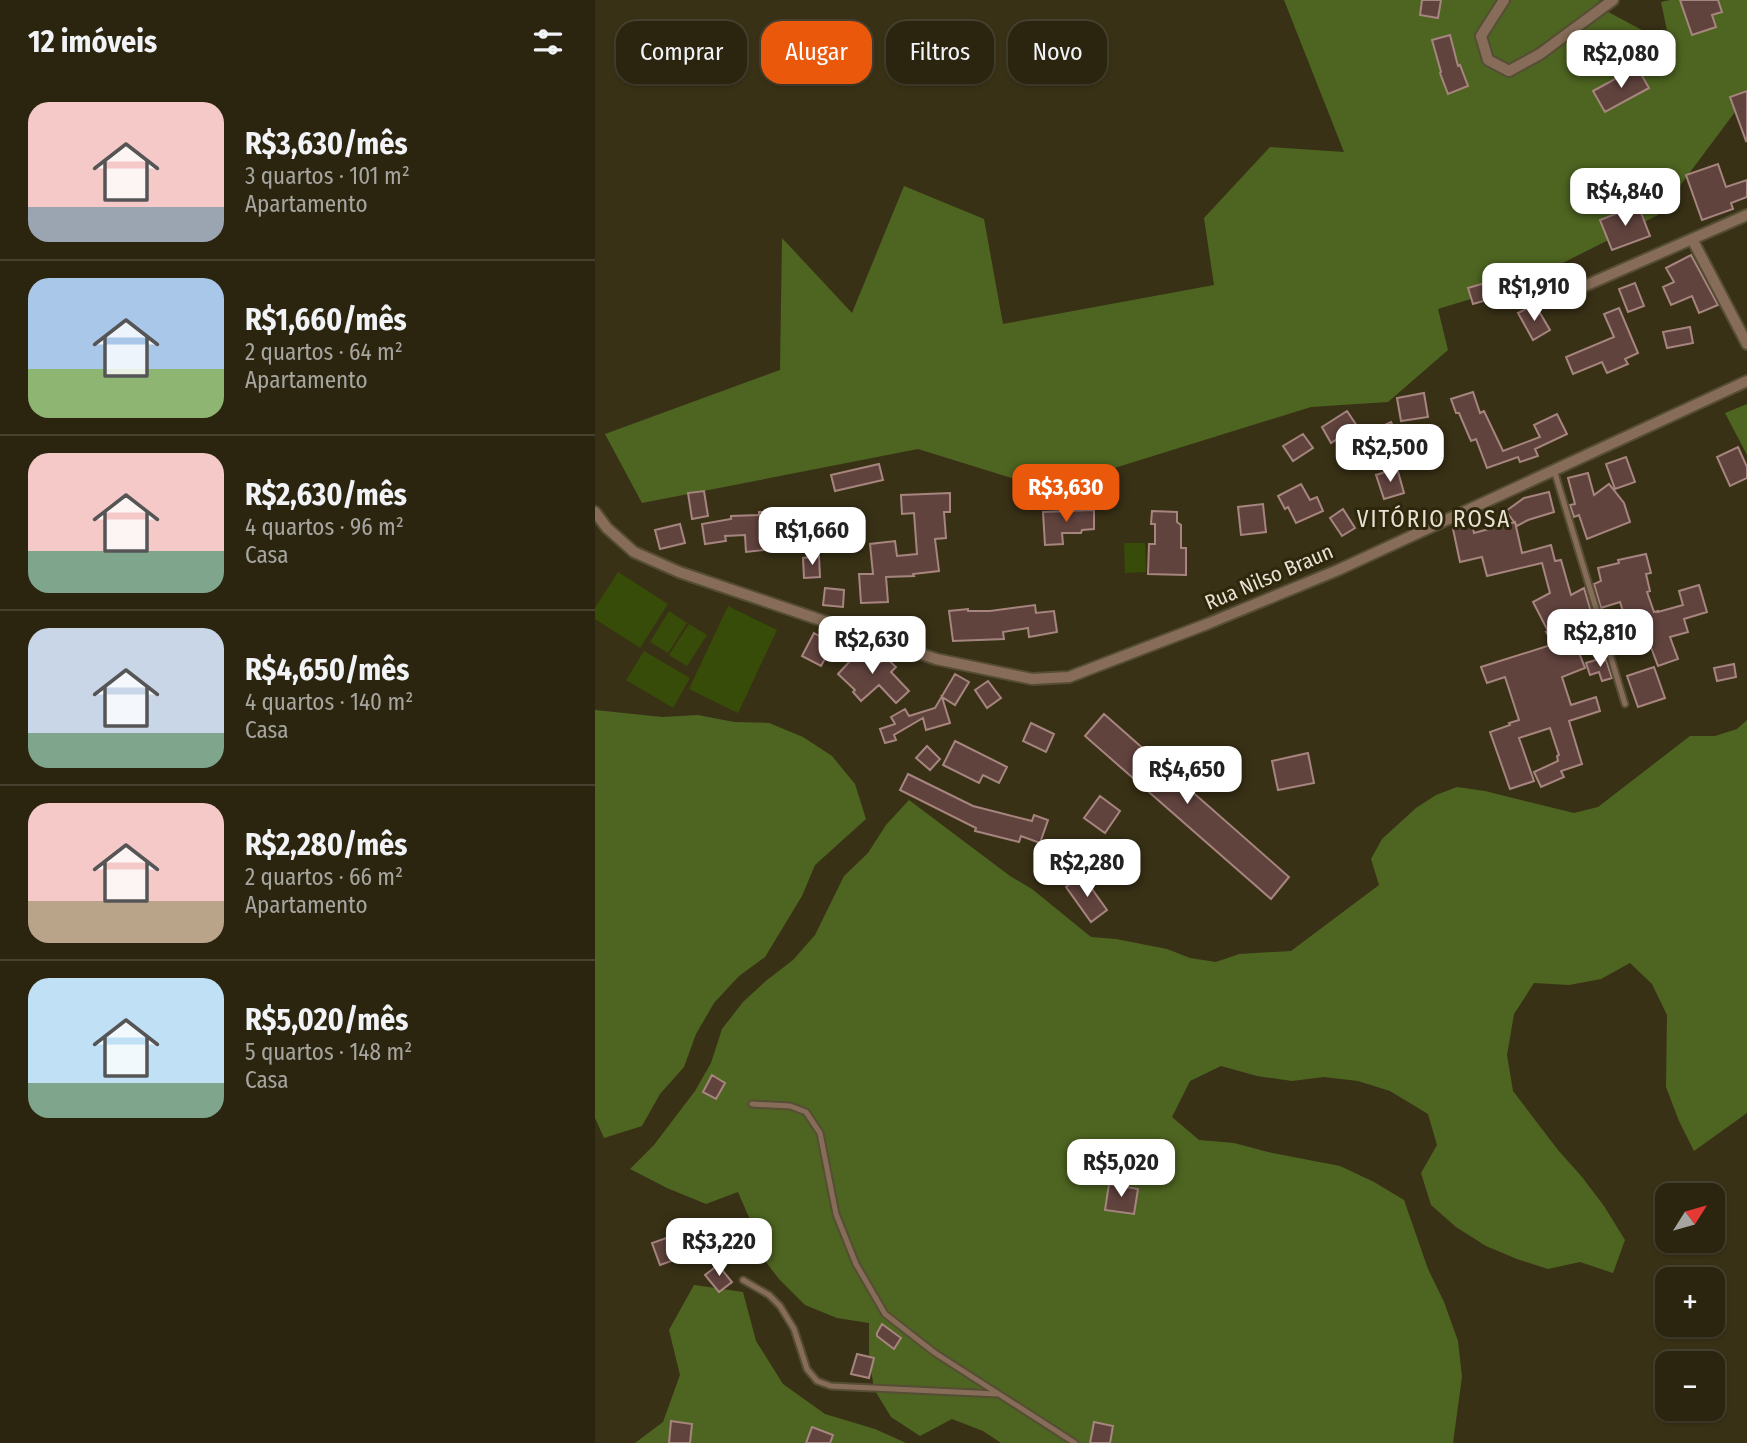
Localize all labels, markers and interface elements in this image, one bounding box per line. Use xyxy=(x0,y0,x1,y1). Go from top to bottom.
chip: Comprar xyxy=(616,21,747,84)
chip: Alugar xyxy=(761,21,872,84)
chip: Filtros xyxy=(886,21,994,84)
chip: Novo xyxy=(1008,21,1107,84)
icon: filters xyxy=(529,23,567,61)
text: 12 imóveis xyxy=(28,24,157,60)
pin: R$2,080 xyxy=(1556,31,1686,90)
text: R$2,080 xyxy=(1583,39,1659,67)
text: R$3,630/mês xyxy=(245,126,408,162)
icon: home xyxy=(84,130,168,214)
text: 3 quartos · 101 m² xyxy=(245,162,410,190)
pin: R$4,840 xyxy=(1560,168,1690,228)
text: R$4,840 xyxy=(1586,177,1664,205)
text: Apartamento xyxy=(245,190,368,218)
pin: R$1,910 xyxy=(1469,264,1599,323)
text: R$1,910 xyxy=(1498,272,1570,300)
text: R$1,660/mês xyxy=(245,302,407,338)
icon: home xyxy=(84,306,168,390)
text: 2 quartos · 64 m² xyxy=(245,338,403,366)
text: Apartamento xyxy=(245,366,368,394)
pin: R$2,500 xyxy=(1325,424,1455,484)
text: R$2,500 xyxy=(1352,433,1428,461)
pin: R$3,630 xyxy=(1001,464,1131,524)
text: R$3,630 xyxy=(1028,473,1104,501)
text: R$2,630/mês xyxy=(245,477,407,513)
icon: home xyxy=(84,481,168,565)
district label: VITÓRIO ROSA xyxy=(1357,505,1511,533)
pin: R$1,660 xyxy=(747,508,877,567)
text: 4 quartos · 96 m² xyxy=(245,513,404,541)
text: R$1,660 xyxy=(775,516,849,544)
street label: Rua Nilso Braun xyxy=(1201,538,1337,616)
text: Casa xyxy=(245,541,289,569)
pin: R$2,810 xyxy=(1535,610,1665,669)
pin: R$2,630 xyxy=(807,616,937,676)
text: R$2,810 xyxy=(1563,618,1637,646)
text: R$2,630 xyxy=(835,625,909,653)
text: R$4,650/mês xyxy=(245,652,409,688)
icon: home xyxy=(84,656,168,740)
text: 4 quartos · 140 m² xyxy=(245,688,413,716)
text: Casa xyxy=(245,716,289,744)
pin: R$4,650 xyxy=(1122,746,1252,806)
text: R$4,650 xyxy=(1149,755,1225,783)
text: R$2,280/mês xyxy=(245,827,407,863)
icon: home xyxy=(84,831,168,915)
pin: R$2,280 xyxy=(1022,839,1152,899)
text: R$2,280 xyxy=(1049,848,1125,876)
text: 2 quartos · 66 m² xyxy=(245,863,403,891)
text: Apartamento xyxy=(245,891,368,919)
text: R$5,020/mês xyxy=(245,1002,408,1038)
icon: home xyxy=(84,1006,168,1090)
text: 5 quartos · 148 m² xyxy=(245,1038,412,1066)
text: Casa xyxy=(245,1066,289,1094)
pin: R$5,020 xyxy=(1056,1140,1186,1199)
text: R$5,020 xyxy=(1083,1148,1159,1176)
north arrow xyxy=(1655,1183,1725,1253)
map controls xyxy=(1655,1183,1725,1421)
pin: R$3,220 xyxy=(654,1218,784,1278)
text: R$3,220 xyxy=(682,1227,756,1255)
button: + xyxy=(1655,1267,1725,1337)
button: − xyxy=(1655,1351,1725,1421)

